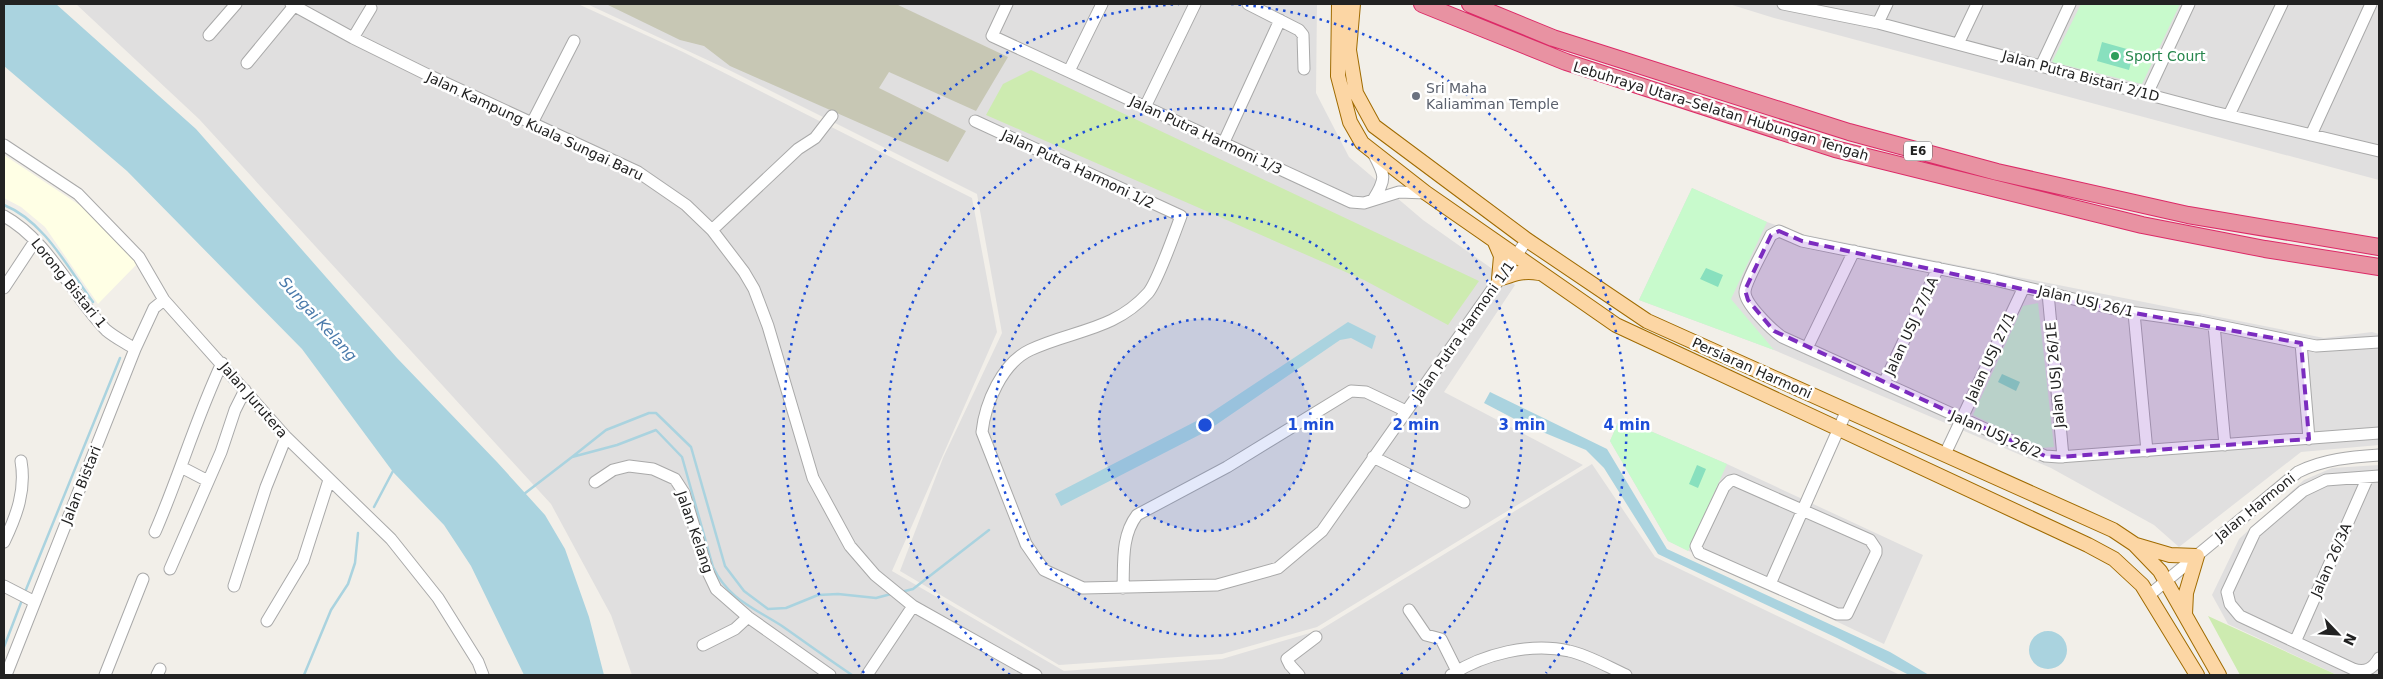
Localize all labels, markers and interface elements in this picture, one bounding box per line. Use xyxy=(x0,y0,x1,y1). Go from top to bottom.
street label: Jalan Putra Bistari 2/1D xyxy=(2000,47,2161,105)
place label: Sport Court xyxy=(2125,48,2206,64)
marker: Sport Court xyxy=(2109,50,2121,62)
street label: Lebuhraya Utara–Selatan Hubungan Tengah xyxy=(1571,58,1871,164)
street label: Jalan Kampung Kuala Sungai Baru xyxy=(423,68,646,183)
place label: Sri Maha Kaliamman Temple xyxy=(1426,80,1559,112)
marker: Sri Maha Kaliamman Temple xyxy=(1410,90,1422,102)
street label: Jalan Putra Harmoni 1/3 xyxy=(1126,92,1285,177)
street label: Jalan Putra Harmoni 1/2 xyxy=(998,126,1157,211)
road number: E6 xyxy=(1904,142,1932,160)
street label: Lorong Bistari 1 xyxy=(28,235,110,331)
street label: Jalan Putra Harmoni 1/1 xyxy=(1408,258,1517,405)
water label: Sungai Kelang xyxy=(275,273,361,365)
street label: Jalan USJ 27/1A xyxy=(1881,274,1941,379)
street label: Jalan USJ 26/1 xyxy=(2036,282,2135,320)
street label: Jalan USJ 27/1 xyxy=(1962,309,2018,406)
street label: Jalan USJ 26/1E xyxy=(2042,321,2068,430)
street label: Persiaran Harmoni xyxy=(1690,334,1814,402)
street label: Jalan Jurutera xyxy=(216,358,291,441)
street label: Jalan USJ 26/2 xyxy=(1947,406,2044,461)
centre of rings xyxy=(1196,416,1214,434)
text: 1 min xyxy=(1287,416,1335,434)
text: 2 min xyxy=(1392,416,1440,434)
text: 3 min xyxy=(1498,416,1546,434)
text: 4 min xyxy=(1603,416,1651,434)
street label: Jalan Bistari xyxy=(58,444,104,527)
street label: Jalan Harmoni xyxy=(2211,470,2298,545)
street label: Jalan Kelang xyxy=(673,488,717,575)
street label: Jalan 26/3A xyxy=(2307,520,2355,600)
north arrow xyxy=(2313,609,2363,659)
text: N xyxy=(2340,631,2360,648)

